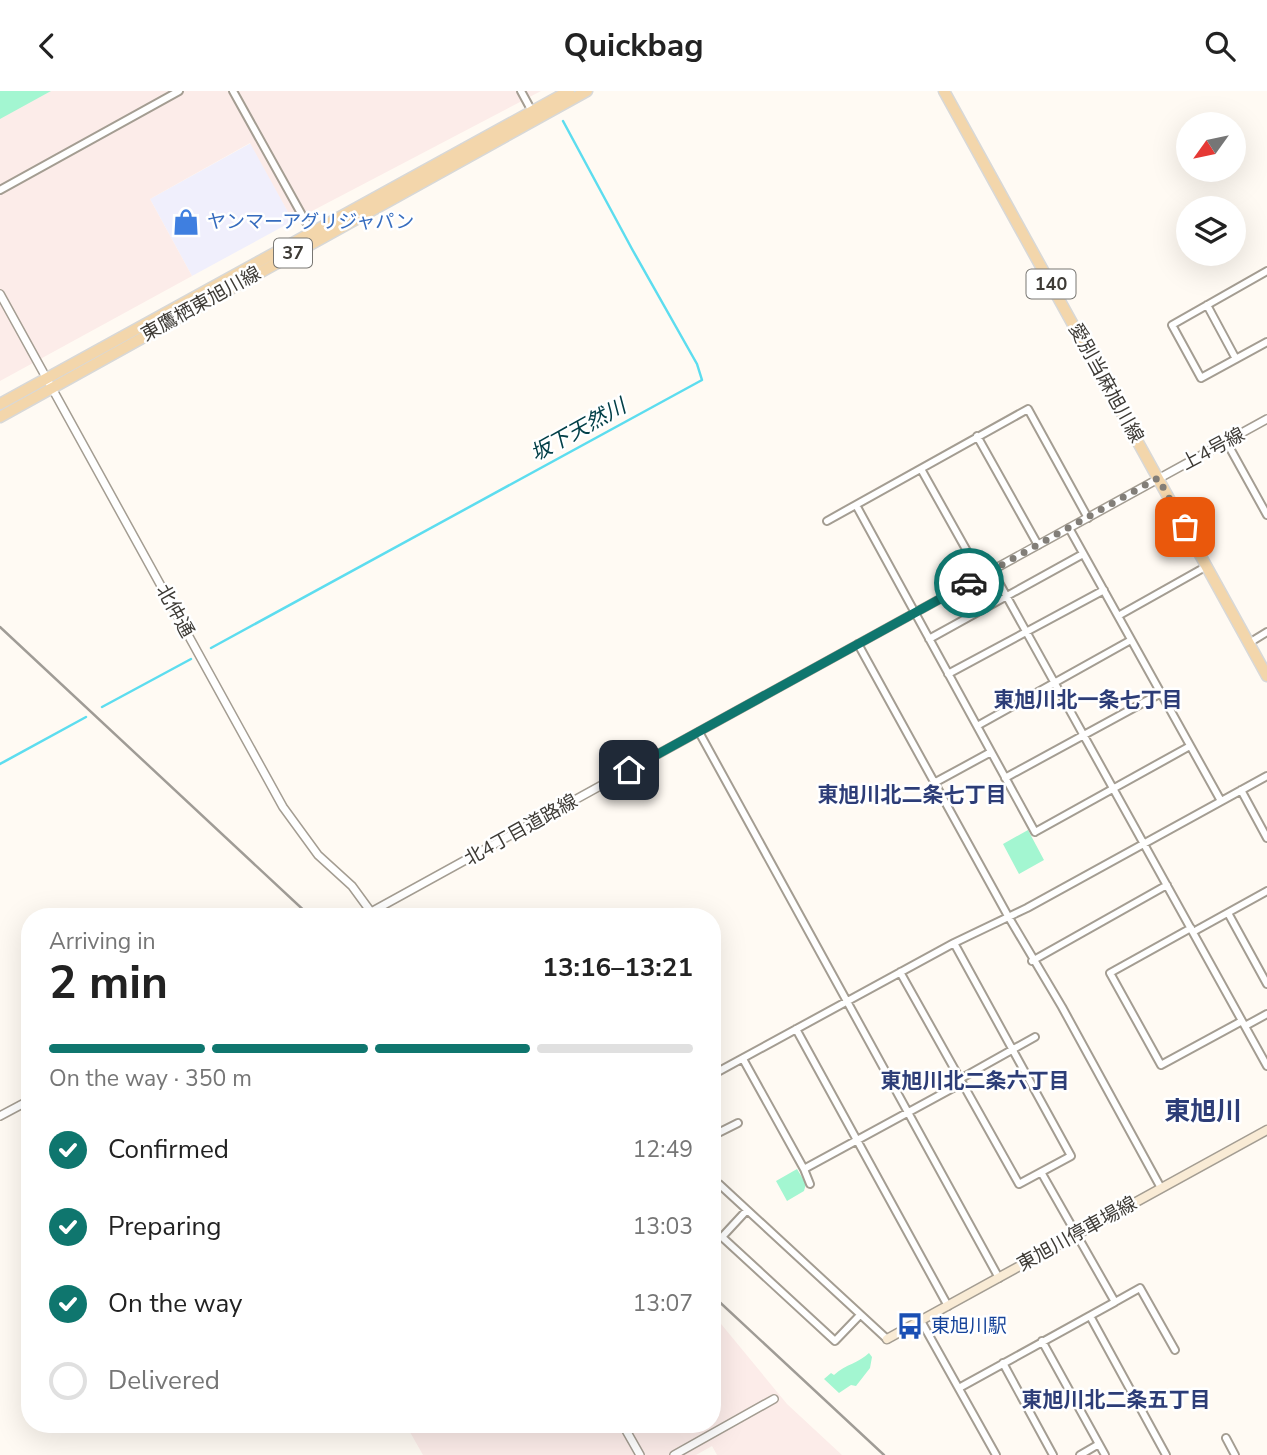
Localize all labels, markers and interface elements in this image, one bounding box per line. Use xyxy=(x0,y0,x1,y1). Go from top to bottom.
text: Quickbag xyxy=(563,24,704,67)
icon: back xyxy=(28,27,66,65)
icon: search xyxy=(1201,27,1239,65)
north arrow xyxy=(1176,112,1246,182)
map controls xyxy=(1176,112,1246,266)
button: layers xyxy=(1176,196,1246,266)
shop icon: ヤンマーアグリジャパン xyxy=(171,207,201,237)
place label: ヤンマーアグリジャパン xyxy=(207,209,414,235)
road number: 37 xyxy=(274,239,312,267)
street label: 東鷹栖東旭川線 xyxy=(137,260,265,348)
road number: 140 xyxy=(1026,269,1076,299)
street label: 愛別当麻旭川線 xyxy=(1062,319,1150,447)
water label: 坂下天然川 xyxy=(525,391,632,468)
street label: 上4号線 xyxy=(1177,421,1249,477)
pin xyxy=(1155,497,1215,557)
icon: bag xyxy=(1166,508,1204,546)
courier xyxy=(934,548,1004,618)
icon: car xyxy=(950,564,988,602)
street label: 北仲通 xyxy=(150,580,200,642)
district label: 東旭川北一条七丁目 xyxy=(994,686,1183,714)
pin xyxy=(599,740,659,800)
icon: home xyxy=(610,751,648,789)
district label: 東旭川北二条七丁目 xyxy=(818,781,1007,809)
street label: 北4丁目道路線 xyxy=(460,788,582,872)
text: Arriving in xyxy=(49,926,156,957)
text: 13:16–13:21 xyxy=(542,950,693,985)
text: 2 min xyxy=(49,951,168,1014)
text: On the way · 350 m xyxy=(49,1063,252,1094)
district label: 東旭川北二条六丁目 xyxy=(881,1067,1070,1095)
district label: 東旭川 xyxy=(1164,1094,1242,1129)
icon: check xyxy=(49,1131,87,1169)
text: Confirmed xyxy=(108,1132,229,1167)
text: 12:49 xyxy=(633,1134,693,1165)
street label: 東旭川停車場線 xyxy=(1013,1190,1141,1278)
icon: check xyxy=(49,1208,87,1246)
text: Preparing xyxy=(108,1209,221,1244)
text: 13:03 xyxy=(633,1211,693,1242)
icon: check xyxy=(49,1285,87,1323)
text: On the way xyxy=(108,1286,242,1321)
text: 13:07 xyxy=(633,1288,693,1319)
bus stop icon: 東旭川駅 xyxy=(895,1311,925,1341)
place label: 東旭川駅 xyxy=(931,1313,1007,1339)
text: Delivered xyxy=(108,1363,220,1398)
district label: 東旭川北二条五丁目 xyxy=(1022,1386,1211,1414)

